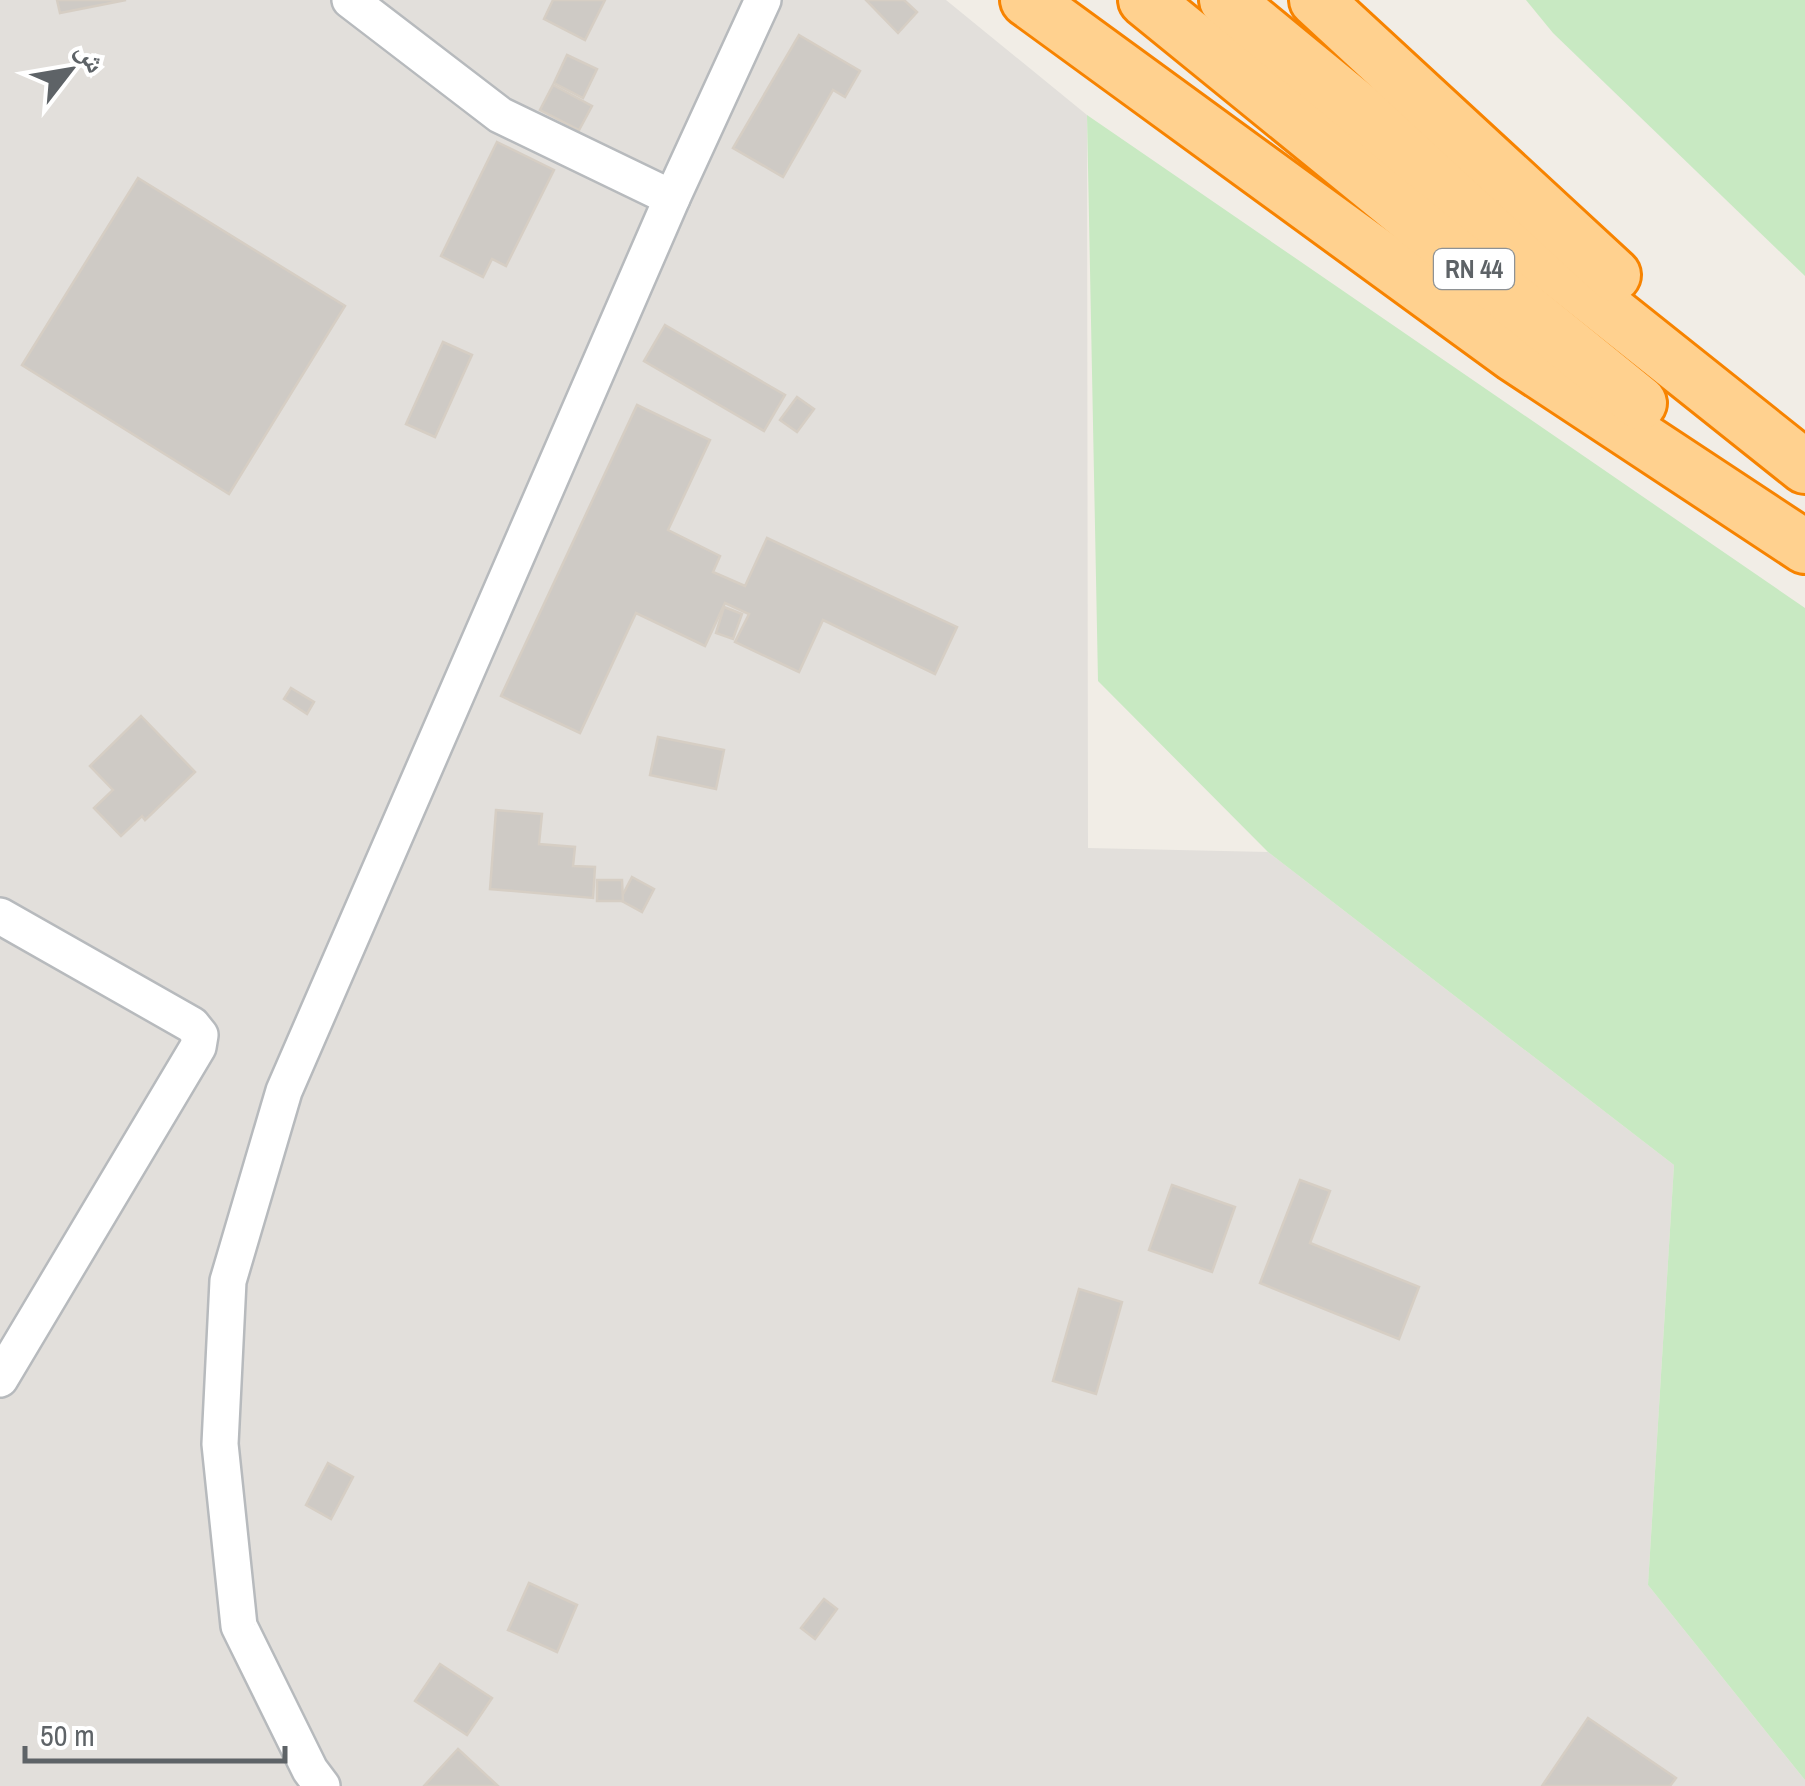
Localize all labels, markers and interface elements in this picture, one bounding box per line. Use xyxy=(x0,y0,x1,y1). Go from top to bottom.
north arrow xyxy=(20,20,120,120)
text: ش xyxy=(67,35,115,80)
road number: RN 44 xyxy=(1434,249,1514,289)
scale bar xyxy=(25,1701,285,1763)
text: 50 m xyxy=(40,1715,95,1755)

